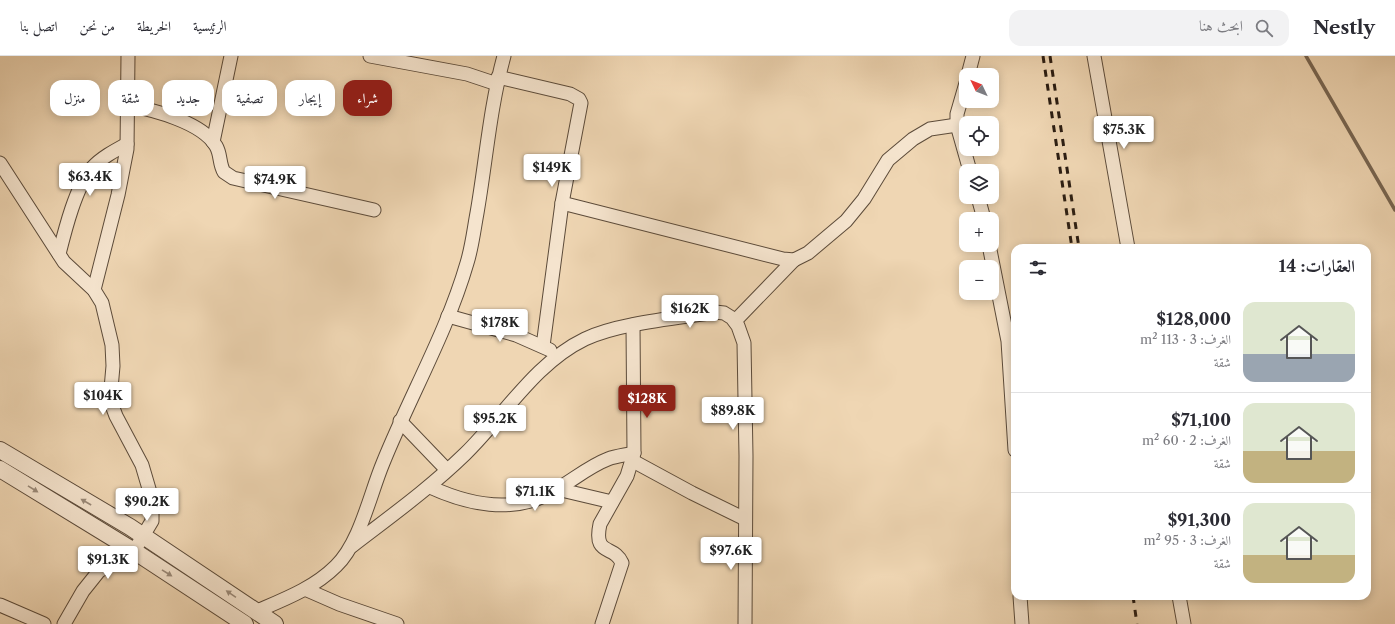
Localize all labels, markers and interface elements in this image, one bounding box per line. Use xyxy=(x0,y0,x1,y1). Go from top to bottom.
search box xyxy=(1009,10,1289,46)
text: ابحث هنا xyxy=(1199,16,1243,35)
text: Nestly xyxy=(1313,16,1375,39)
text: اتصل بنا xyxy=(20,17,58,35)
text: من نحن xyxy=(80,17,115,35)
text: الخريطة xyxy=(137,17,171,35)
text: الرئيسية xyxy=(193,17,227,35)
icon: search xyxy=(1253,17,1275,39)
north arrow xyxy=(959,68,999,108)
map controls xyxy=(959,68,999,300)
chip: منزل xyxy=(50,80,100,116)
chip: شقة xyxy=(108,80,154,116)
chip: جديد xyxy=(162,80,214,116)
chip: تصفية xyxy=(222,80,277,116)
chip: إيجار xyxy=(285,80,335,116)
chip: شراء xyxy=(343,80,392,116)
button: locate xyxy=(959,116,999,156)
pin: $75.3K xyxy=(1091,116,1157,150)
text: $75.3K xyxy=(1103,121,1145,137)
pin: $149K xyxy=(524,154,580,188)
text: $149K xyxy=(533,159,571,175)
pin: $63.4K xyxy=(57,163,123,197)
button: layers xyxy=(959,164,999,204)
pin: $74.9K xyxy=(242,166,308,200)
text: $63.4K xyxy=(68,168,112,184)
text: $74.9K xyxy=(254,171,296,187)
button: + xyxy=(959,212,999,252)
text: العقارات: 14 xyxy=(1279,256,1355,276)
icon: filters xyxy=(1027,257,1049,279)
button: − xyxy=(959,260,999,300)
pin: $162K xyxy=(662,295,718,329)
text: $162K xyxy=(671,300,709,316)
pin: $178K xyxy=(472,309,528,343)
text: $128,000 xyxy=(1156,309,1231,329)
text: $178K xyxy=(481,314,519,330)
icon: home xyxy=(1275,318,1323,366)
text: الغرف: 3 · 113 m² xyxy=(1140,331,1231,347)
text: شقة xyxy=(1214,354,1231,370)
pin: $104K xyxy=(75,382,131,416)
pin: $128K xyxy=(619,385,675,419)
text: $104K xyxy=(83,387,123,403)
text: $128K xyxy=(627,390,667,406)
pin: $89.8K xyxy=(700,397,766,431)
text: $89.8K xyxy=(711,402,755,418)
pin: $95.2K xyxy=(462,405,528,439)
text: $95.2K xyxy=(473,410,517,426)
text: $71,100 xyxy=(1171,410,1231,430)
icon: home xyxy=(1275,419,1323,467)
text: الغرف: 2 · 60 m² xyxy=(1142,432,1231,448)
text: شقة xyxy=(1214,455,1231,471)
pin: $71.1K xyxy=(502,478,568,512)
text: $71.1K xyxy=(515,483,555,499)
one-way arrow xyxy=(27,485,39,492)
pin: $90.2K xyxy=(114,488,180,522)
text: $90.2K xyxy=(125,493,169,509)
one-way arrow xyxy=(80,499,92,506)
text: $91,300 xyxy=(1168,510,1231,530)
icon: home xyxy=(1275,519,1323,567)
text: الغرف: 3 · 95 m² xyxy=(1143,532,1231,548)
pin: $97.6K xyxy=(698,537,764,571)
text: $97.6K xyxy=(710,542,752,558)
pin: $91.3K xyxy=(75,546,141,580)
text: $91.3K xyxy=(87,551,129,567)
text: شقة xyxy=(1214,555,1231,571)
one-way arrow xyxy=(161,569,173,576)
one-way arrow xyxy=(226,590,236,598)

